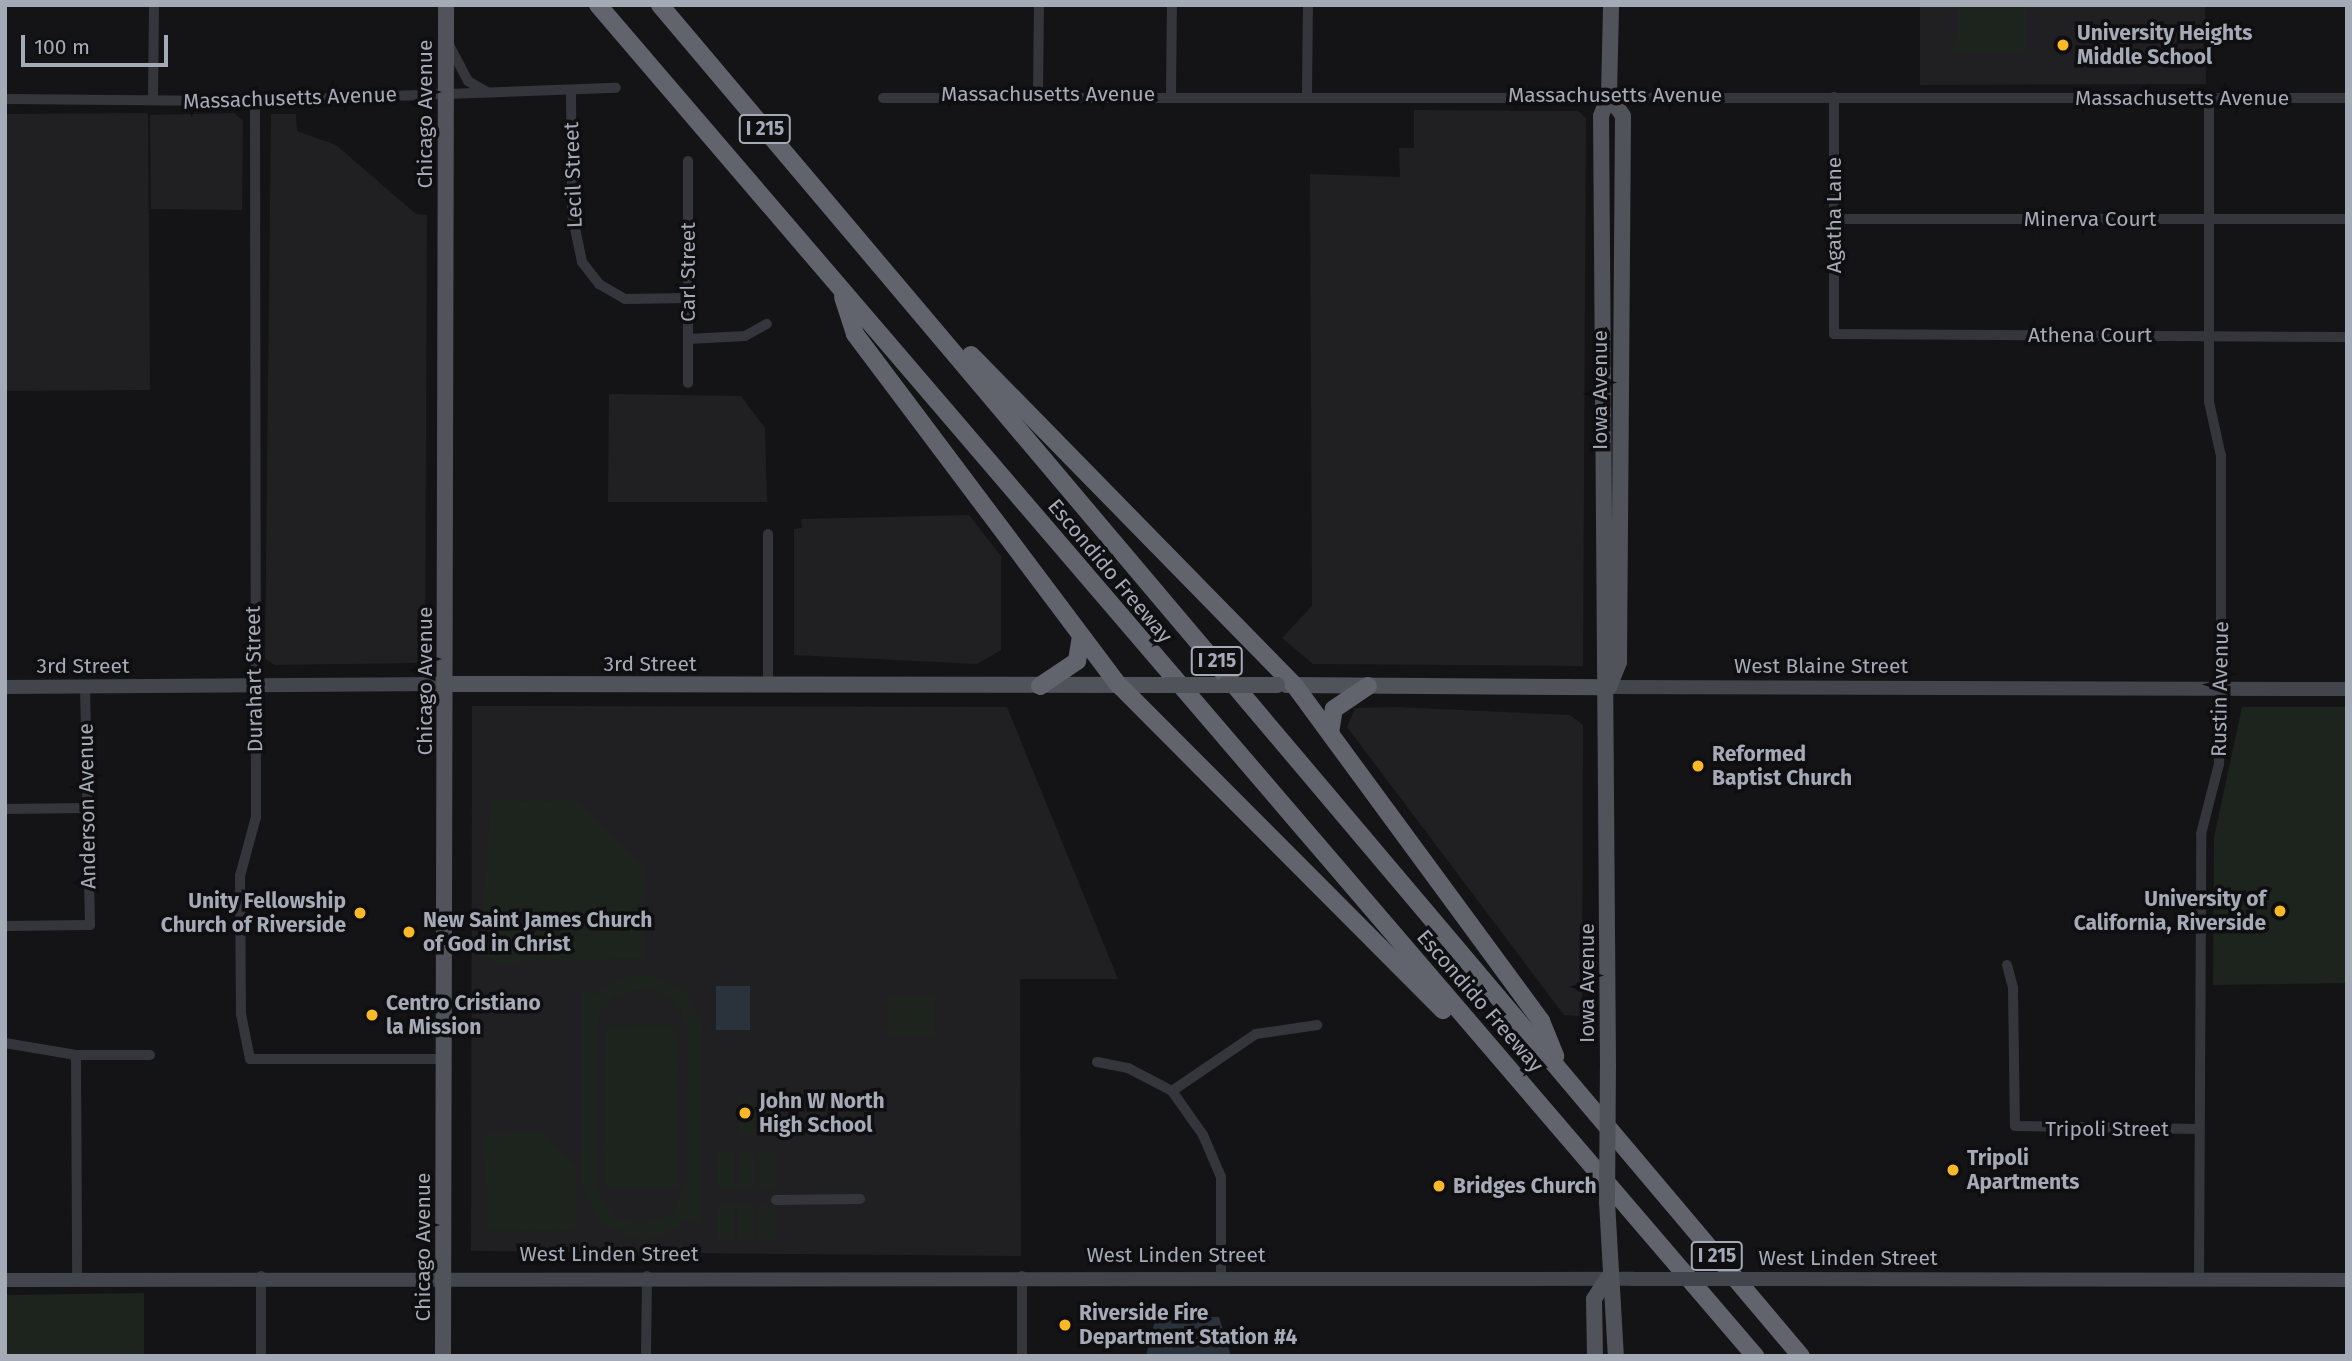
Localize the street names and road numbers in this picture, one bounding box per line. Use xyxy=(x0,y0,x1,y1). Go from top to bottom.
street label: Chicago Avenue xyxy=(412,40,438,188)
street label: Massachusetts Avenue xyxy=(941,81,1155,107)
street label: Massachusetts Avenue xyxy=(183,82,397,114)
street label: Massachusetts Avenue xyxy=(1508,82,1722,108)
street label: Massachusetts Avenue xyxy=(2075,85,2289,111)
road number: I 215 xyxy=(739,113,791,144)
street label: Lecil Street xyxy=(559,122,587,228)
street label: Agatha Lane xyxy=(1821,157,1847,273)
street label: Minerva Court xyxy=(2024,206,2156,232)
street label: Carl Street xyxy=(675,222,701,322)
street label: Athena Court xyxy=(2028,322,2152,348)
street label: Iowa Avenue xyxy=(1587,330,1613,450)
street label: Escondido Freeway xyxy=(1042,494,1178,648)
street label: Durahart Street xyxy=(240,606,268,752)
street label: Chicago Avenue xyxy=(412,607,438,755)
street label: Rustin Avenue xyxy=(2206,621,2234,757)
road number: I 215 xyxy=(1191,646,1243,676)
street label: 3rd Street xyxy=(603,651,697,677)
street label: 3rd Street xyxy=(36,653,130,679)
street label: West Blaine Street xyxy=(1734,653,1908,679)
street label: Anderson Avenue xyxy=(73,723,101,889)
street label: Iowa Avenue xyxy=(1574,923,1600,1043)
street label: Escondido Freeway xyxy=(1411,925,1549,1077)
street label: Tripoli Street xyxy=(2045,1116,2169,1142)
street label: Chicago Avenue xyxy=(410,1173,436,1321)
road number: I 215 xyxy=(1691,1240,1743,1272)
street label: West Linden Street xyxy=(519,1241,699,1267)
street label: West Linden Street xyxy=(1086,1242,1266,1268)
street label: West Linden Street xyxy=(1758,1245,1938,1271)

